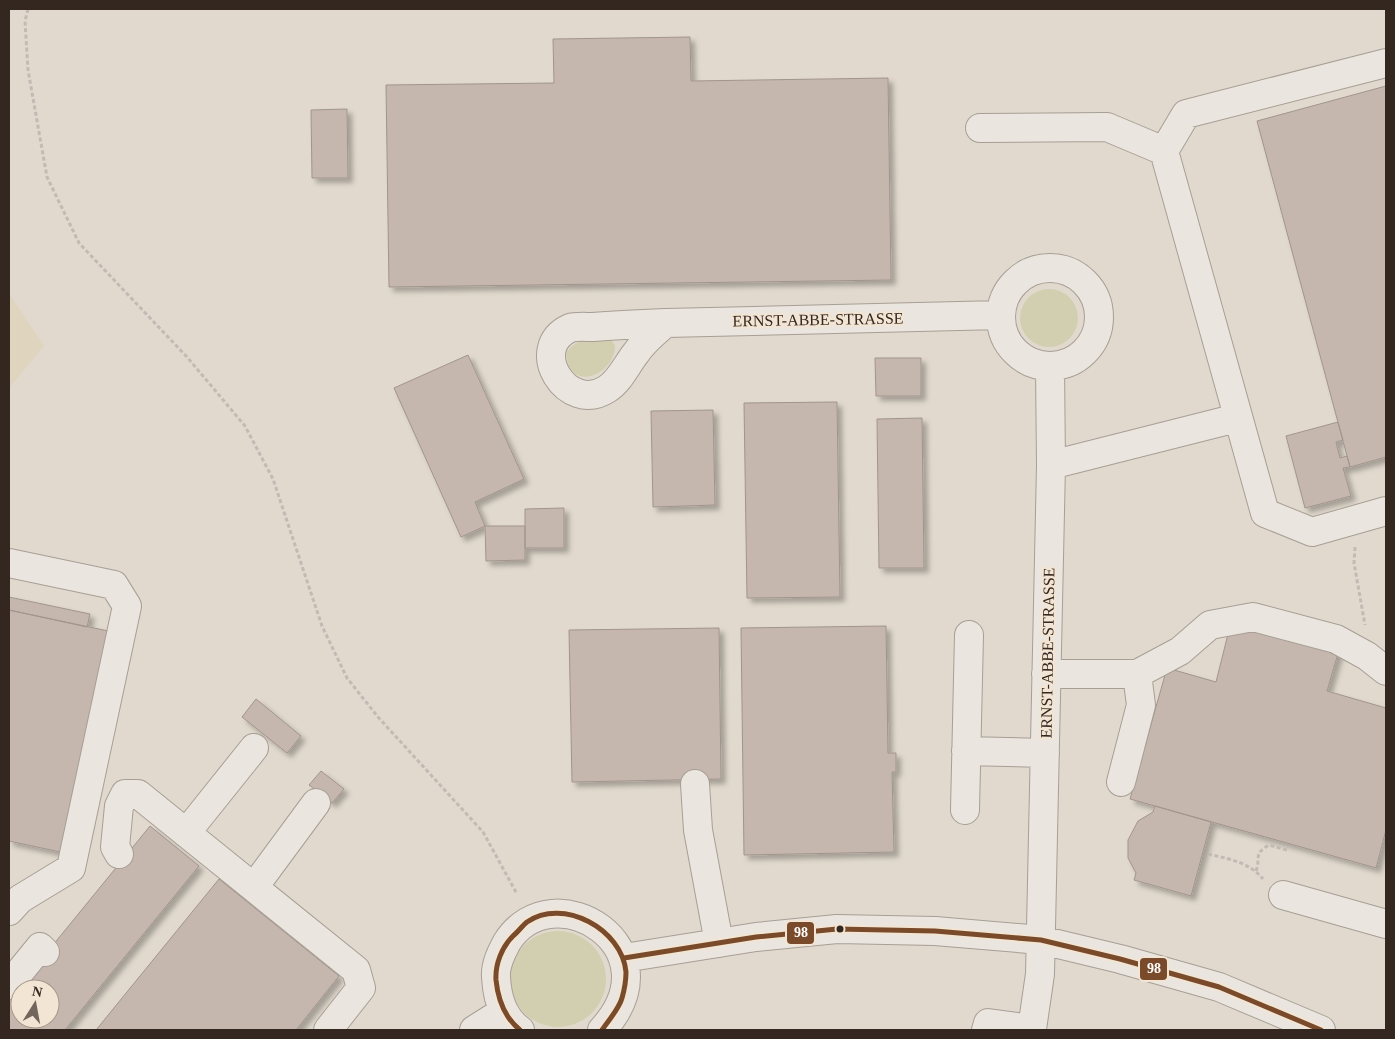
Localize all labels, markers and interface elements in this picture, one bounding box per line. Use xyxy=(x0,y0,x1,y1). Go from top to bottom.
street label: ERNST-ABBE-STRASSE xyxy=(732,310,904,329)
street label: ERNST-ABBE-STRASSE xyxy=(1038,567,1057,739)
line badge: 98 xyxy=(786,921,815,945)
unlabelled marker xyxy=(835,924,845,934)
text: 98 xyxy=(794,925,808,940)
line badge: 98 xyxy=(1139,957,1168,981)
text: 98 xyxy=(1147,961,1161,976)
north arrow xyxy=(10,979,60,1029)
text: N xyxy=(31,983,44,1000)

